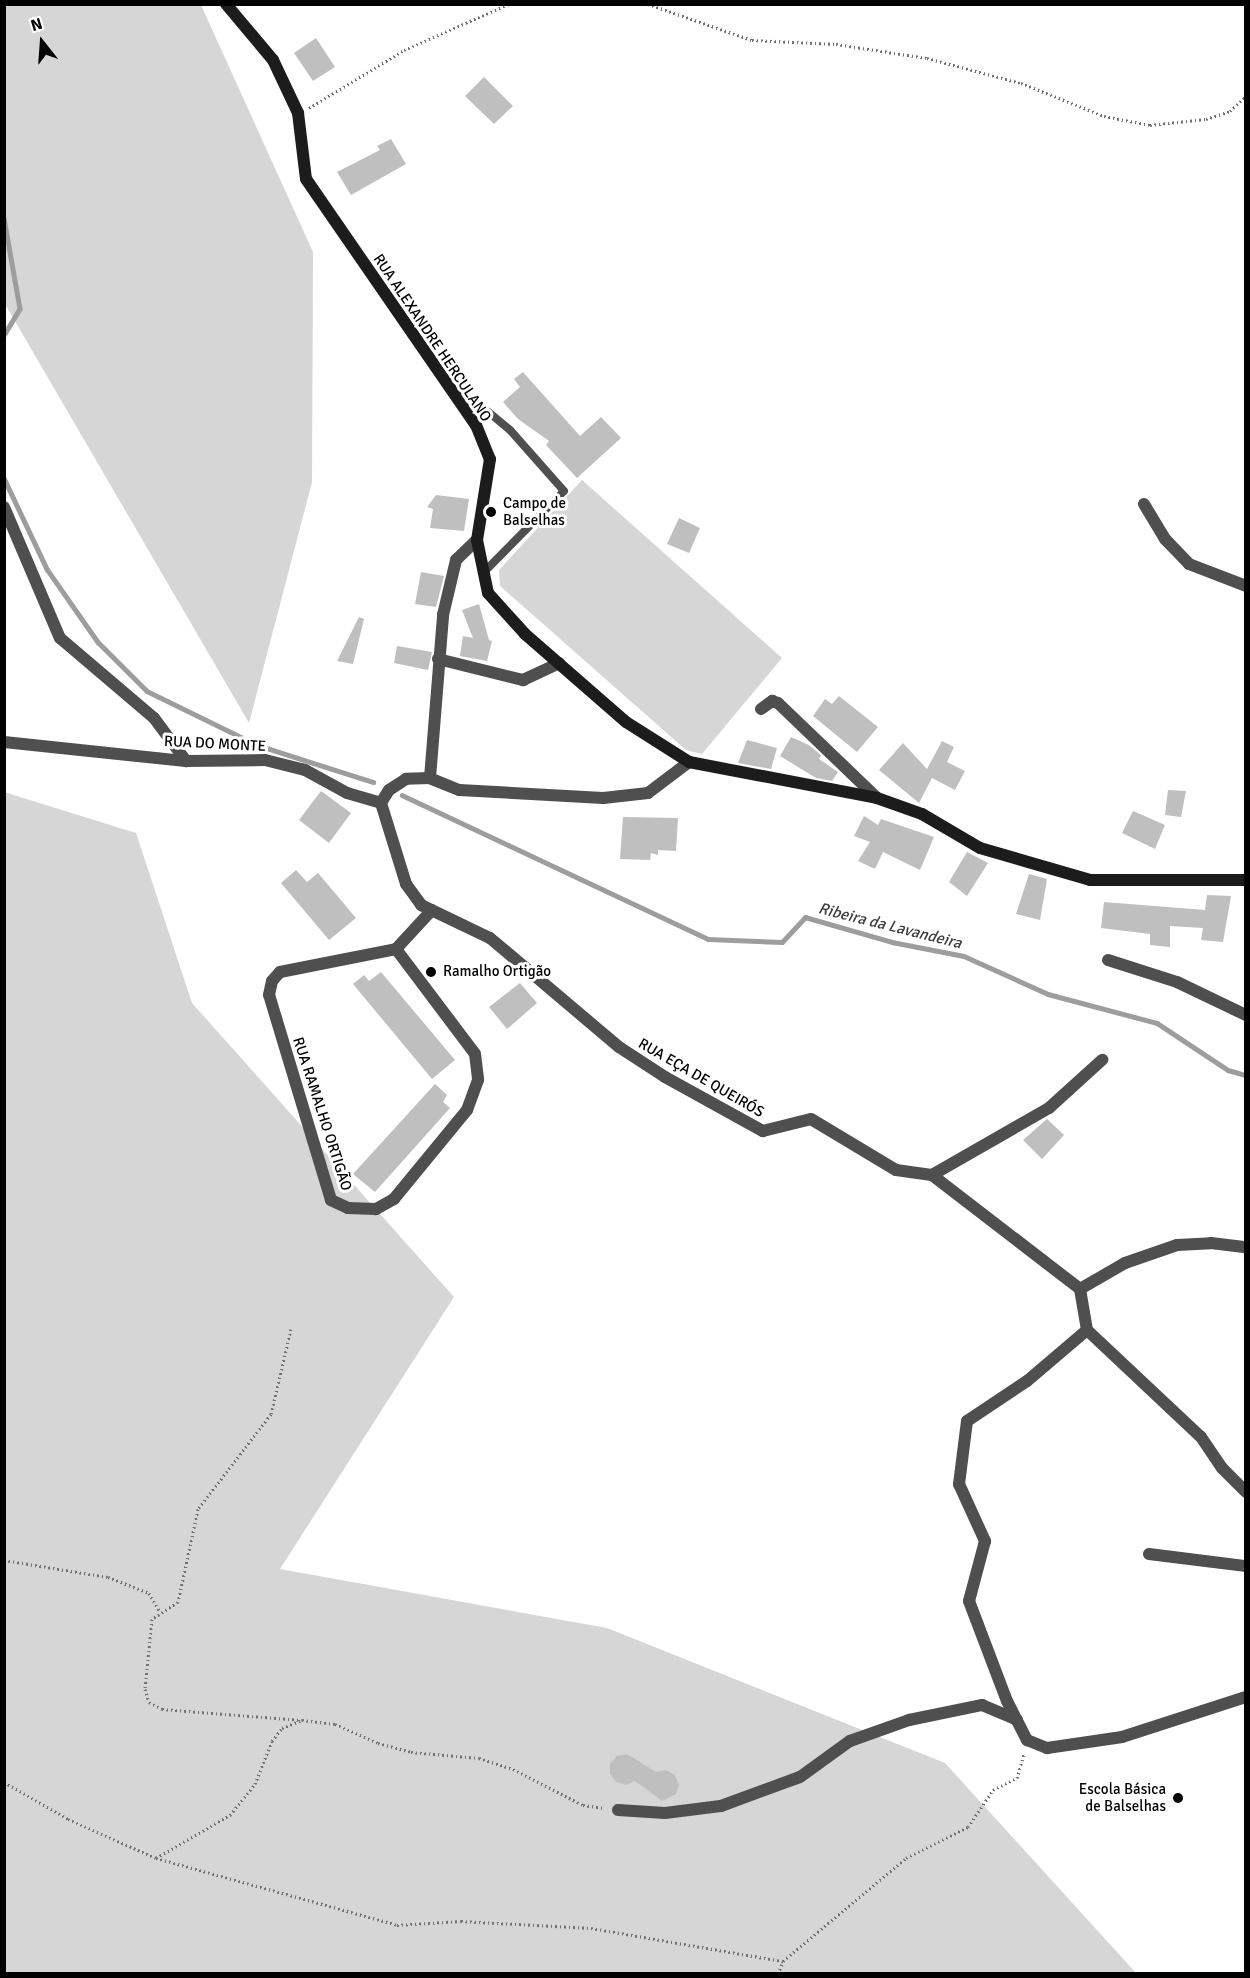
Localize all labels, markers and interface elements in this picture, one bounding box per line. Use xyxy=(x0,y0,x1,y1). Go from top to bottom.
north arrow xyxy=(12,12,72,72)
text: N xyxy=(28,14,45,36)
street label: RUA ALEXANDRE HERCULANO xyxy=(369,251,495,425)
place label: Campo de Balselhas xyxy=(503,494,566,529)
marker: Campo de Balselhas xyxy=(484,505,498,519)
street label: RUA DO MONTE xyxy=(164,732,266,756)
water label: Ribeira da Lavandeira xyxy=(816,899,964,953)
place label: Ramalho Ortigão xyxy=(443,963,551,981)
marker: Ramalho Ortigão xyxy=(424,965,438,979)
street label: RUA RAMALHO ORTIGÃO xyxy=(289,1035,355,1193)
street label: RUA EÇA DE QUEIRÓS xyxy=(635,1035,767,1121)
place label: Escola Básica de Balselhas xyxy=(1079,1780,1166,1815)
marker: Escola Básica de Balselhas xyxy=(1171,1791,1185,1805)

